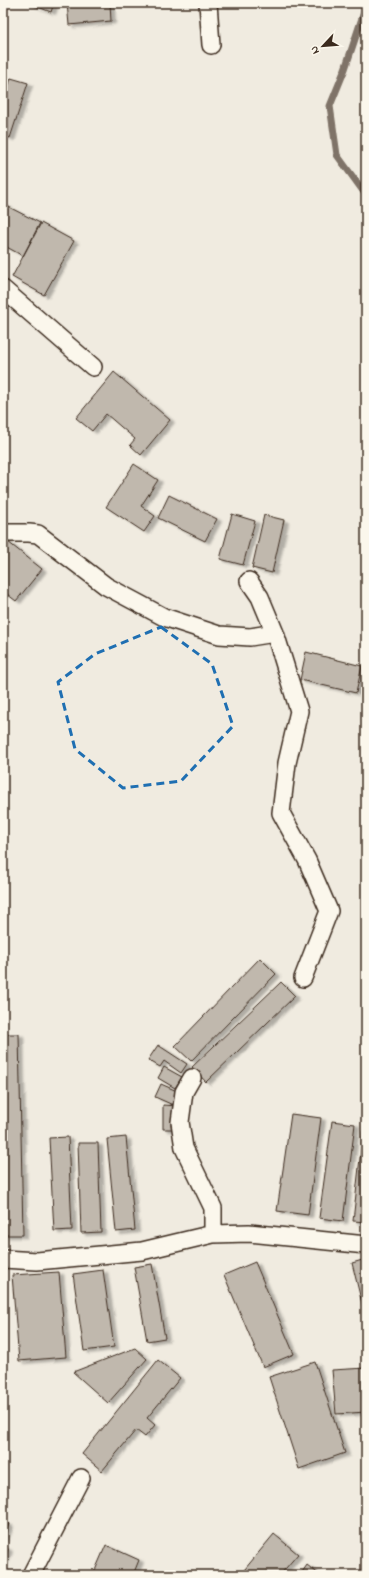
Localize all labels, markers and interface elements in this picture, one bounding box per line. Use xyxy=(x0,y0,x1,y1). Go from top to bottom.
north arrow xyxy=(303,26,343,66)
text: N xyxy=(306,43,324,57)

